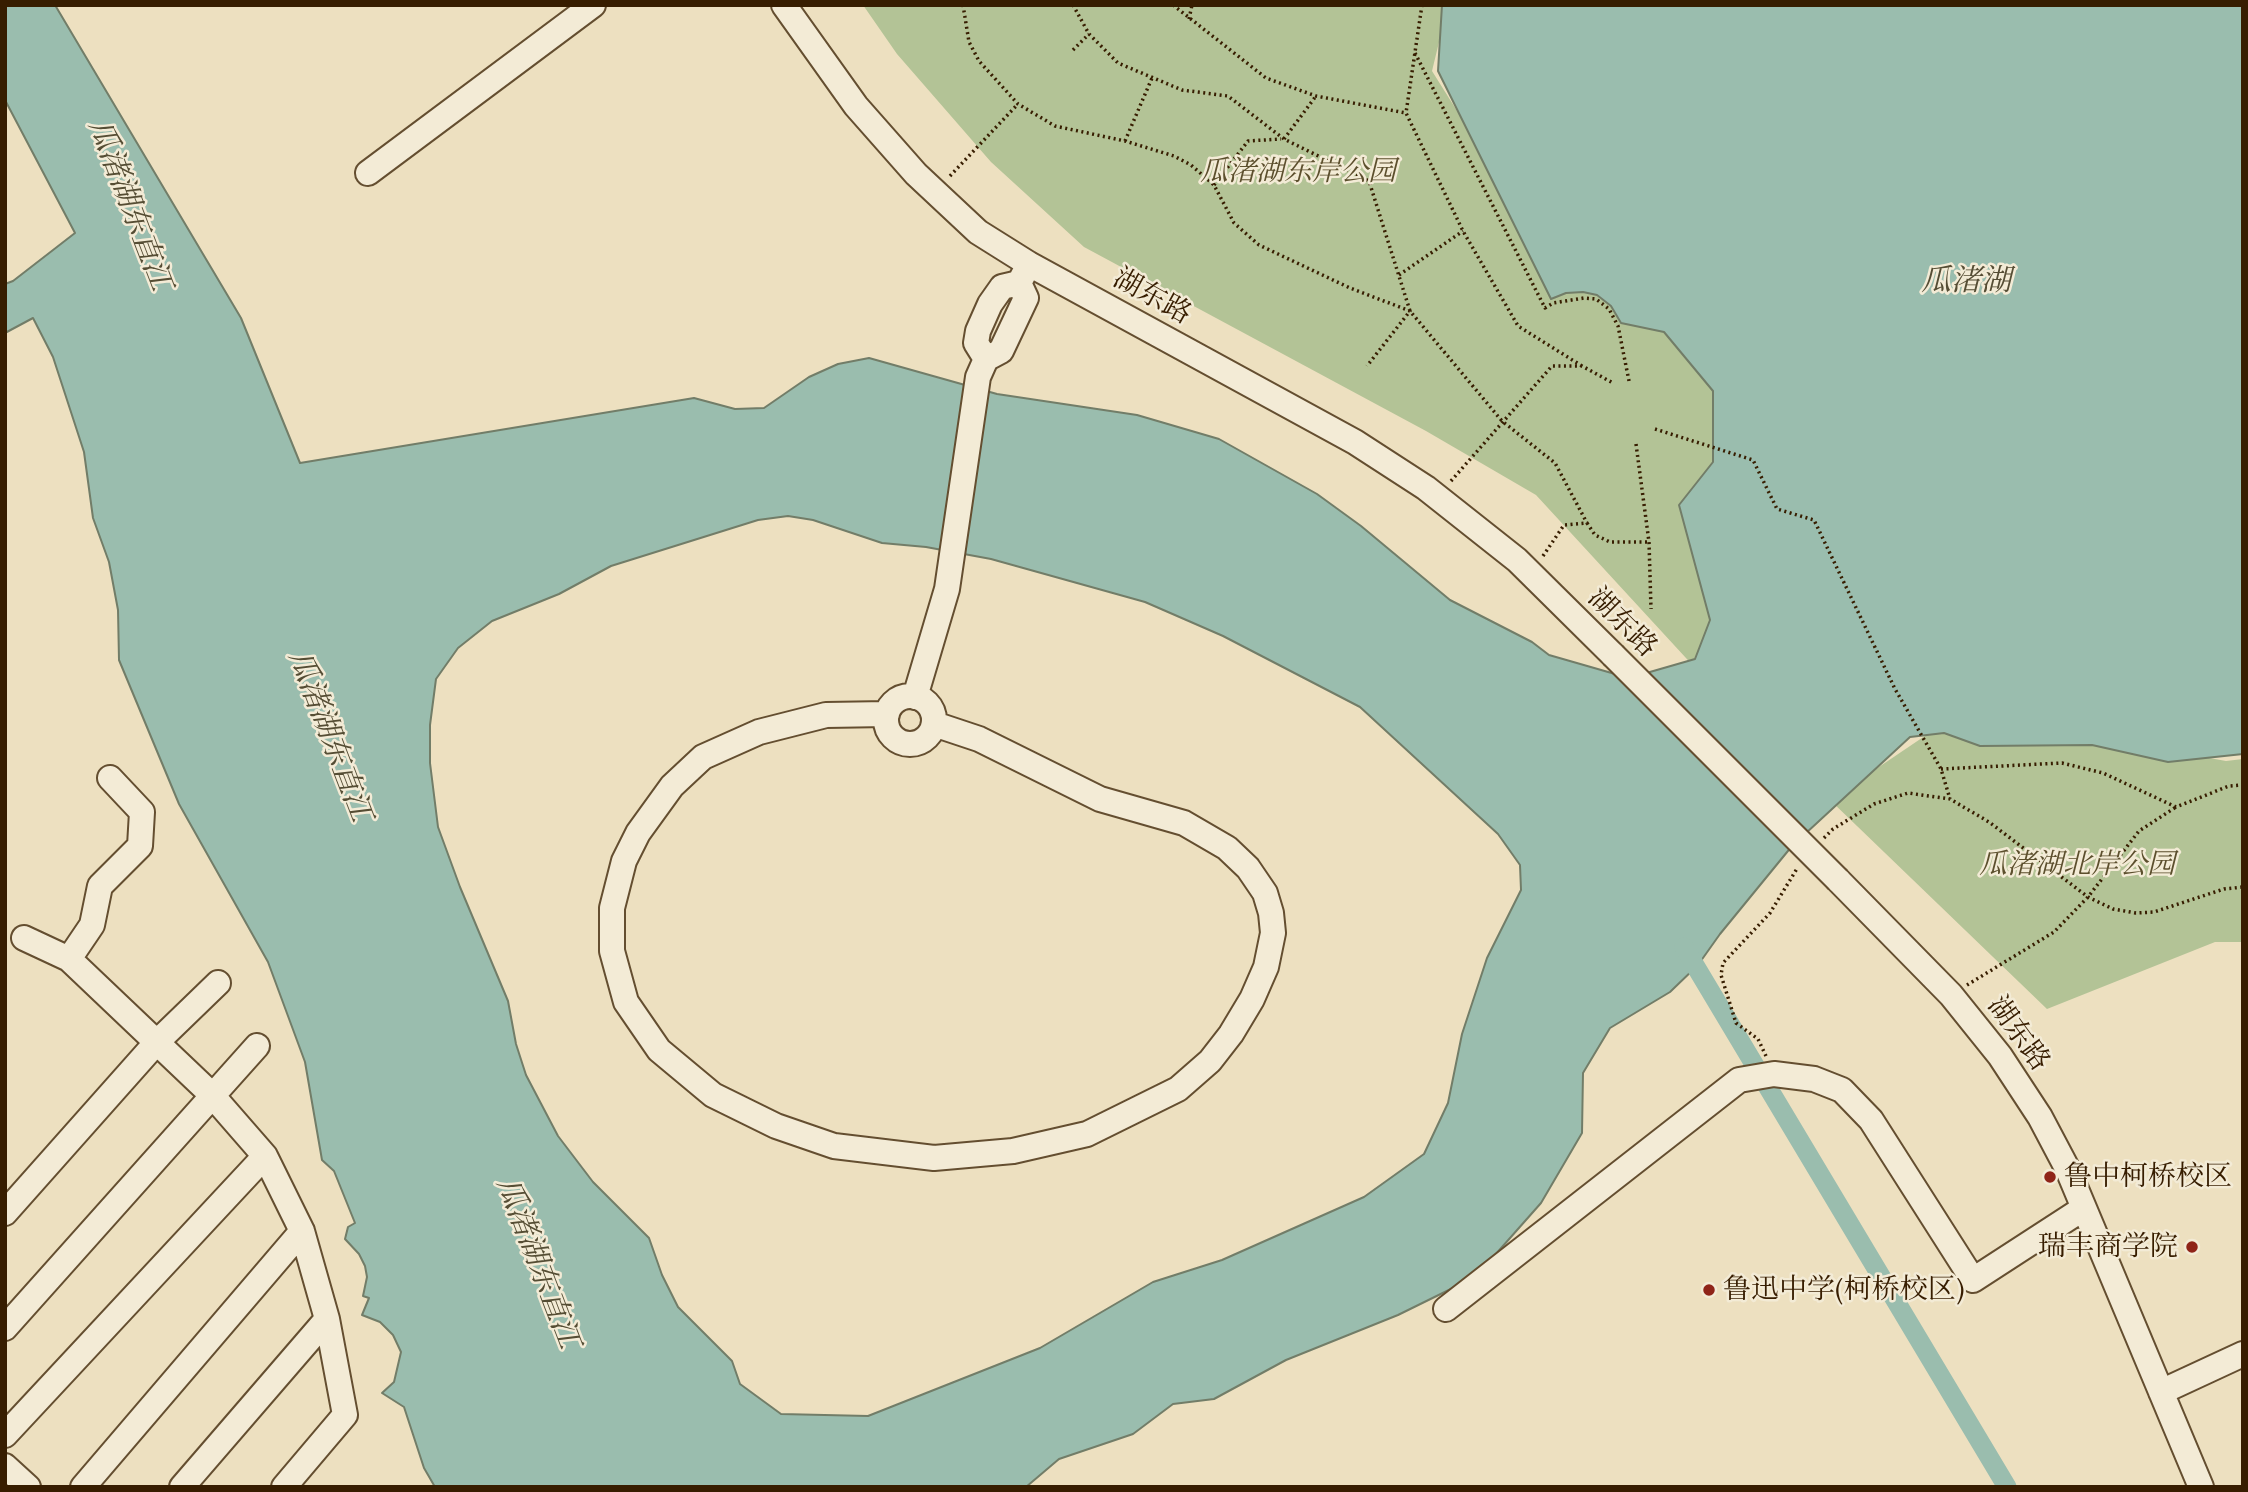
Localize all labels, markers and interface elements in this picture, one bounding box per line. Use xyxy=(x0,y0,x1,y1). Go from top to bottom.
water label: 瓜渚湖东直江 xyxy=(80,115,178,295)
park label: 瓜渚湖东岸公园 xyxy=(1200,155,1396,189)
street label: 湖东路 xyxy=(1107,262,1197,332)
water label: 瓜渚湖 xyxy=(1921,264,2011,300)
street label: 湖东路 xyxy=(1580,581,1664,665)
water label: 瓜渚湖东直江 xyxy=(280,646,378,826)
park label: 瓜渚湖北岸公园 xyxy=(1979,848,2175,882)
street label: 湖东路 xyxy=(1980,990,2056,1078)
place label: 鲁中柯桥校区 xyxy=(2064,1160,2232,1194)
marker: 鲁中柯桥校区 xyxy=(2042,1169,2058,1185)
water label: 瓜渚湖东直江 xyxy=(488,1173,586,1353)
place label: 瑞丰商学院 xyxy=(2038,1230,2178,1264)
marker: 瑞丰商学院 xyxy=(2184,1239,2200,1255)
place label: 鲁迅中学(柯桥校区) xyxy=(1723,1273,1965,1307)
marker: 鲁迅中学(柯桥校区) xyxy=(1701,1282,1717,1298)

